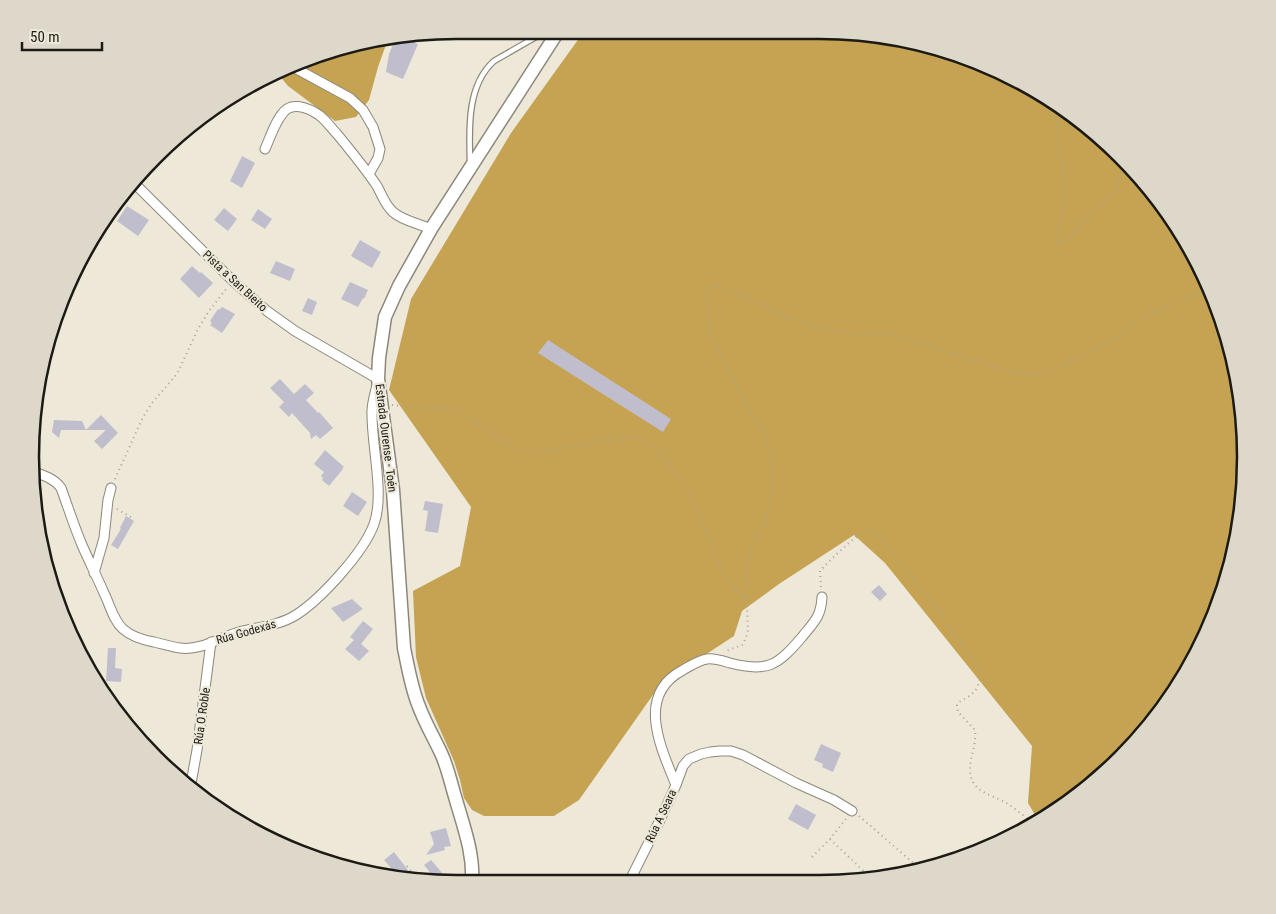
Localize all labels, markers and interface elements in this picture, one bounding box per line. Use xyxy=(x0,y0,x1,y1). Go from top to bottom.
scale bar xyxy=(22,20,102,52)
text: 50 m xyxy=(30,28,60,46)
street label: Pista a San Bieito xyxy=(200,248,270,314)
street label: Estrada Ourense - Toén xyxy=(372,383,400,493)
street label: Rúa Godexás xyxy=(214,617,278,647)
street label: Rúa O Roble xyxy=(191,686,213,745)
street label: Rúa A Seara xyxy=(643,787,680,845)

